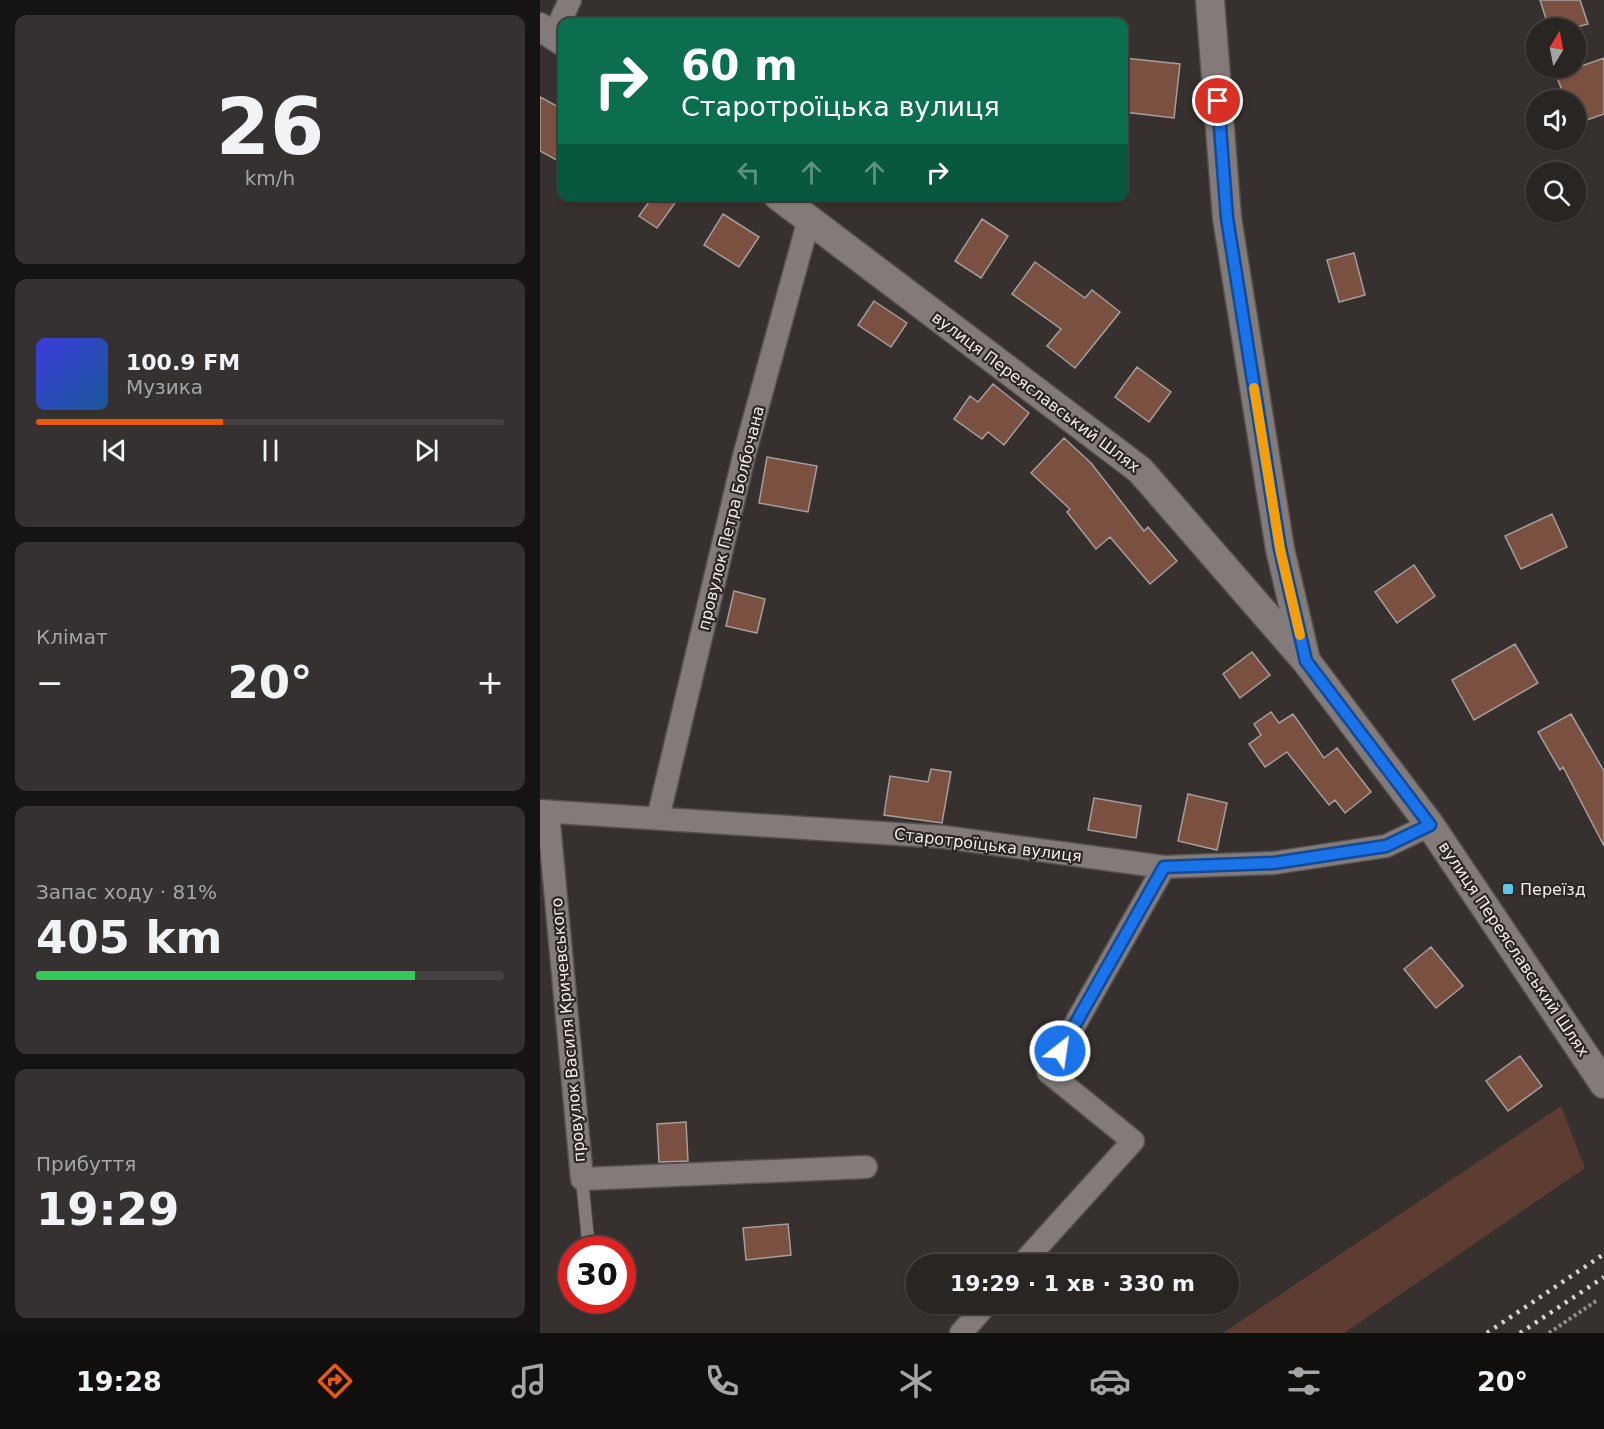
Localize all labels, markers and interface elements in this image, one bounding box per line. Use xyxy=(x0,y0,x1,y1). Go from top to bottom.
north arrow xyxy=(1526,18,1586,78)
map controls xyxy=(1526,18,1586,222)
text: 60 m xyxy=(681,41,798,90)
icon: right xyxy=(582,42,660,120)
pin xyxy=(1192,75,1243,126)
text: 26 xyxy=(216,82,324,172)
icon: arrive xyxy=(1201,84,1234,117)
button: sound xyxy=(1526,90,1586,150)
text: Старотроїцька вулиця xyxy=(681,91,1000,122)
icon: left xyxy=(732,156,765,189)
icon: ahead xyxy=(795,156,828,189)
icon: ahead xyxy=(858,156,891,189)
icon: right xyxy=(921,156,954,189)
button: search xyxy=(1526,162,1586,222)
text: km/h xyxy=(245,166,295,190)
street label: вулиця Переяславський Шлях xyxy=(928,308,1144,476)
text: 100.9 FM xyxy=(126,350,240,375)
text: Музика xyxy=(126,375,203,399)
street label: провулок Петра Болбочана xyxy=(694,404,768,632)
icon: previous xyxy=(98,434,131,467)
icon: pause xyxy=(254,434,287,467)
icon: next xyxy=(410,434,443,467)
text: Клімат xyxy=(36,625,108,649)
text: 20° xyxy=(227,656,313,709)
text: − xyxy=(36,663,64,702)
text: + xyxy=(476,663,504,702)
street label: Старотроїцька вулиця xyxy=(893,824,1083,866)
street label: вулиця Переяславський Шлях xyxy=(1435,838,1593,1060)
text: Запас ходу · 81% xyxy=(36,880,217,904)
place label: Переїзд xyxy=(1520,880,1586,899)
marker: Переїзд xyxy=(1501,882,1515,896)
street label: провулок Василя Кричевського xyxy=(547,897,589,1163)
text: 405 km xyxy=(36,911,222,964)
position arrow xyxy=(1028,1019,1092,1083)
text: Прибуття xyxy=(36,1152,136,1176)
text: 19:29 xyxy=(36,1183,179,1236)
speed limit sign: 30 xyxy=(558,1236,636,1314)
text: 19:29 · 1 хв · 330 m xyxy=(950,1271,1195,1296)
icon: directions xyxy=(314,1360,356,1402)
icon: music xyxy=(508,1360,550,1402)
icon: phone xyxy=(701,1360,743,1402)
icon: climate xyxy=(895,1360,937,1402)
icon: car xyxy=(1089,1360,1131,1402)
icon: filters xyxy=(1283,1360,1325,1402)
text: 19:28 xyxy=(76,1366,162,1397)
text: 20° xyxy=(1477,1366,1528,1397)

